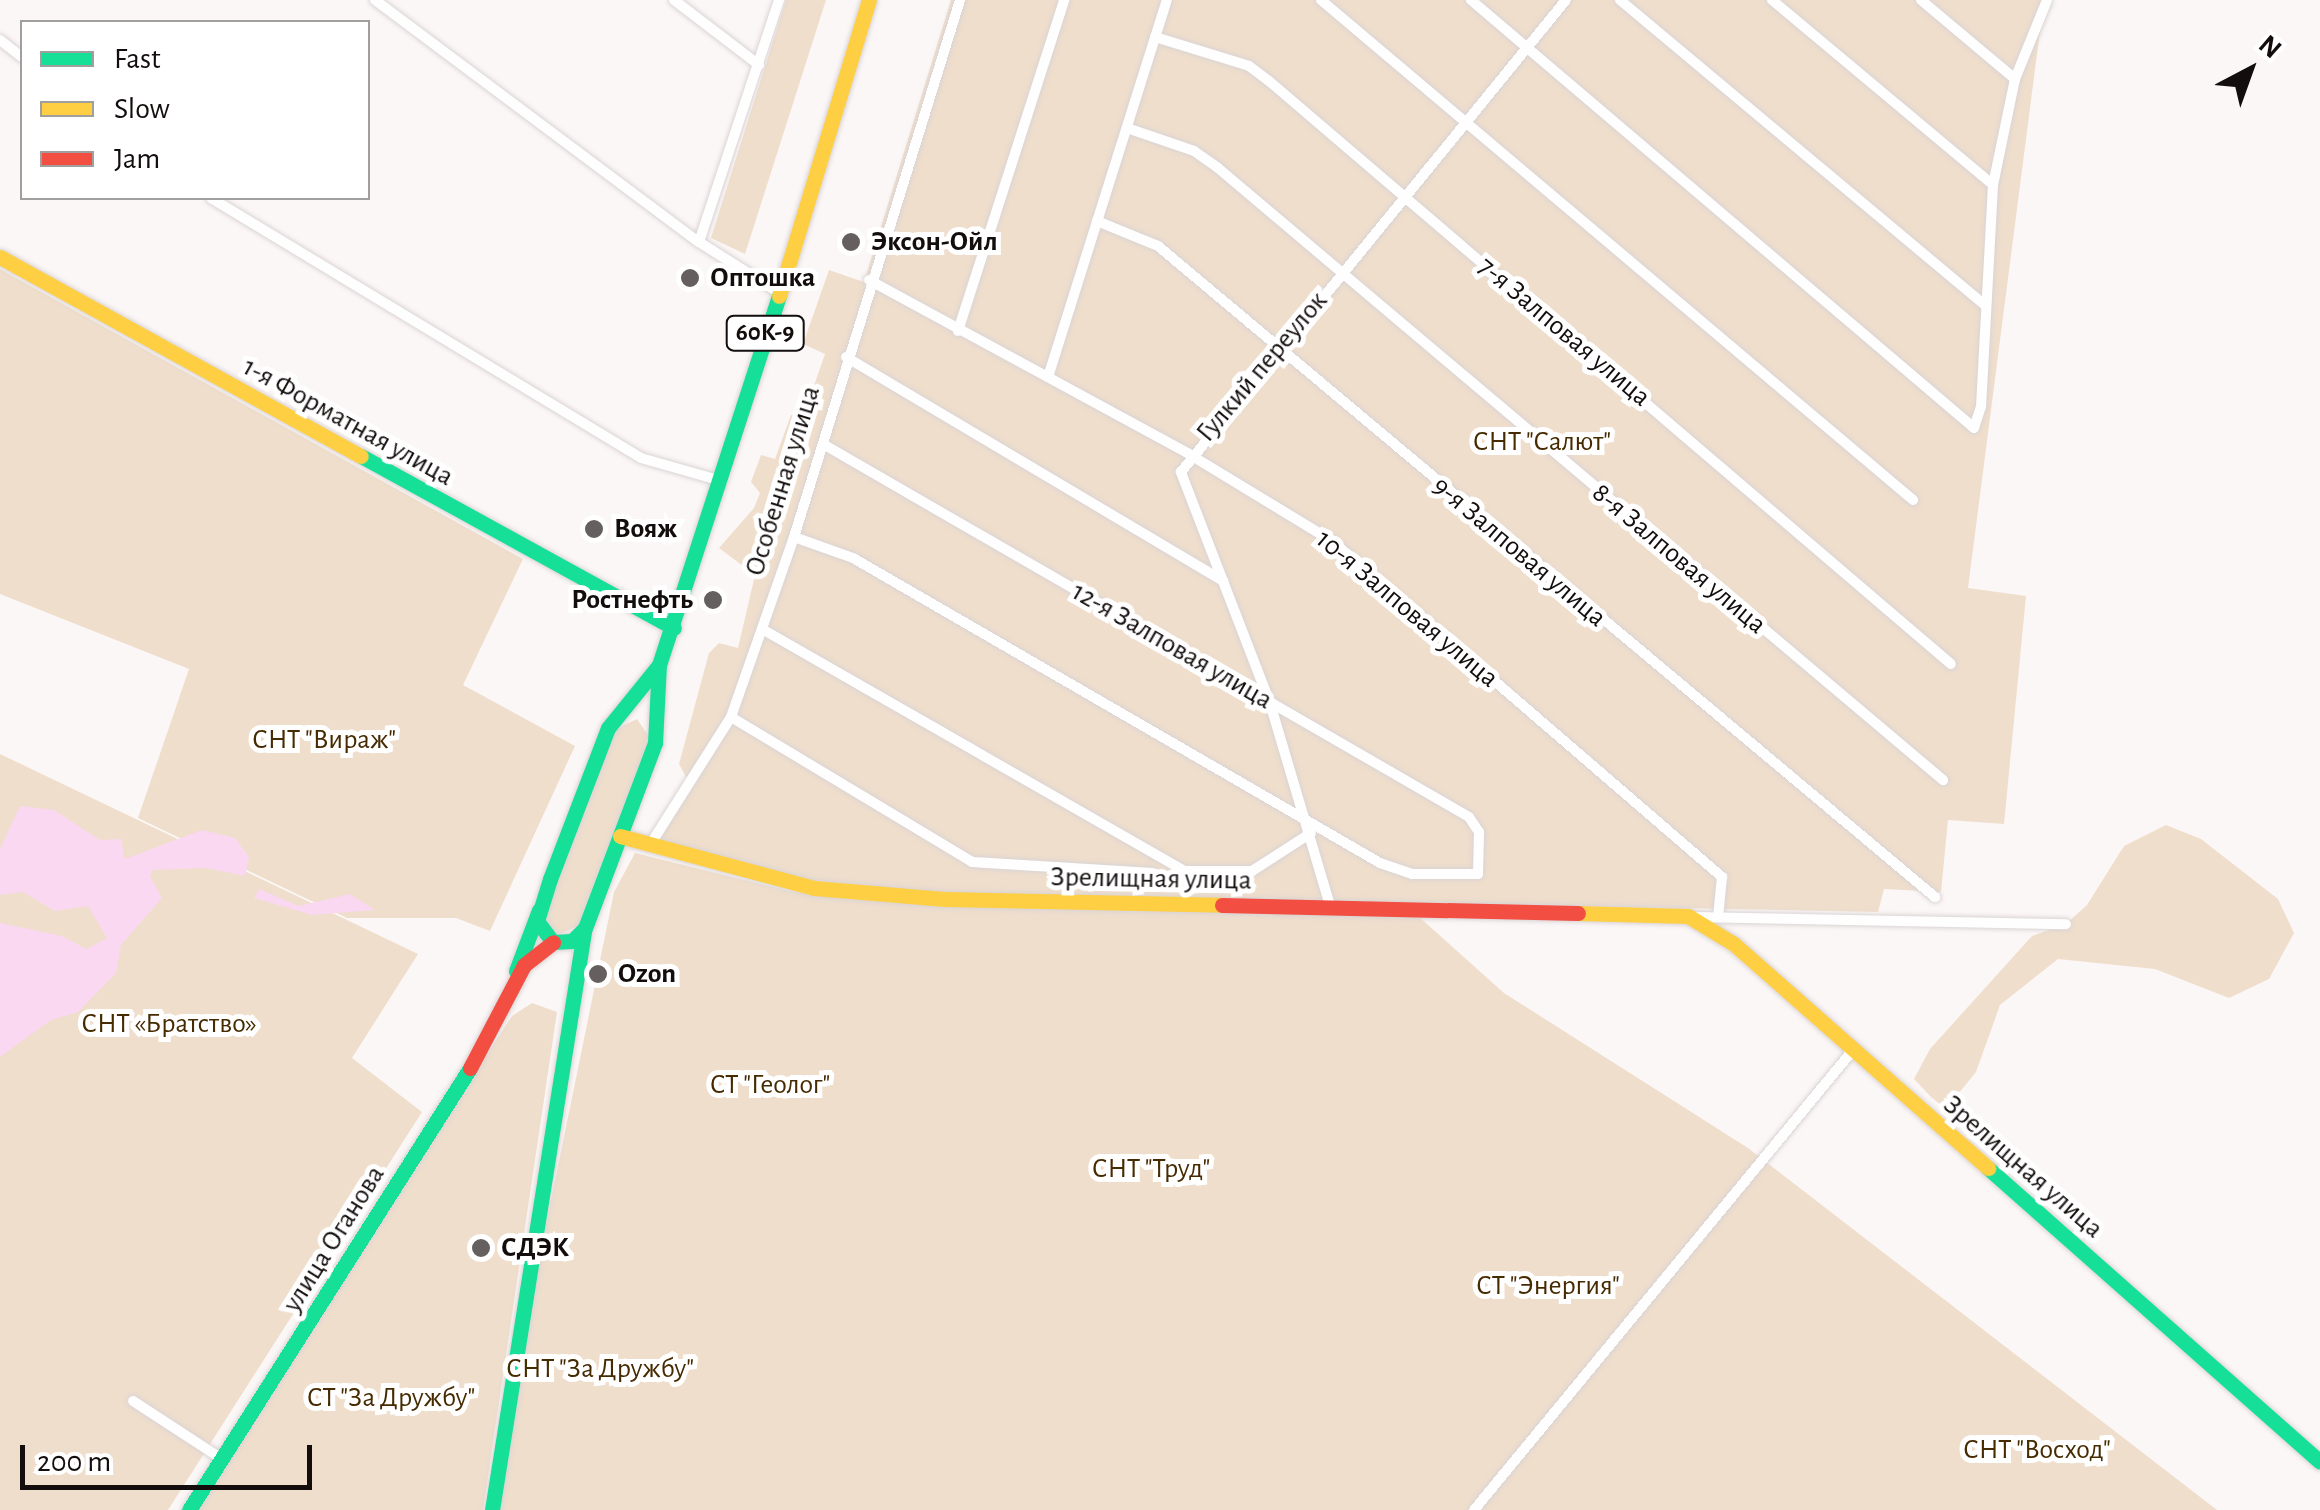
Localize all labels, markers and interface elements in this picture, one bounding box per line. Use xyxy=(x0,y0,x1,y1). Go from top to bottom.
legend xyxy=(20,20,370,200)
north arrow xyxy=(2200,20,2300,120)
text: N xyxy=(2253,30,2286,64)
text: Fast xyxy=(114,44,161,74)
text: Slow xyxy=(114,94,170,124)
text: Jam xyxy=(114,144,160,174)
place label: Эксон-Ойл xyxy=(871,225,998,259)
marker: Эксон-Ойл xyxy=(840,231,862,253)
street label: 7-я Залповая улица xyxy=(1471,250,1657,414)
place label: Оптошка xyxy=(710,261,815,295)
marker: Оптошка xyxy=(679,267,701,289)
street label: Гулкий переулок xyxy=(1189,285,1335,449)
road number: 60К-9 xyxy=(725,313,805,353)
street label: 1-я Форматная улица xyxy=(237,350,459,494)
street label: Особенная улица xyxy=(738,382,828,580)
park label: СНТ "Салют" xyxy=(1473,425,1611,459)
street label: 9-я Залповая улица xyxy=(1425,469,1613,635)
street label: 8-я Залповая улица xyxy=(1585,476,1773,642)
place label: Вояж xyxy=(614,512,677,546)
marker: Вояж xyxy=(583,518,605,540)
street label: 10-я Залповая улица xyxy=(1309,523,1505,695)
street label: 12-я Залповая улица xyxy=(1066,575,1278,717)
place label: Ростнефть xyxy=(571,583,693,617)
marker: Ростнефть xyxy=(702,589,724,611)
park label: СНТ "Вираж" xyxy=(252,723,396,757)
street label: Зрелищная улица xyxy=(1050,860,1252,898)
place label: Ozon xyxy=(618,957,676,991)
marker: Ozon xyxy=(587,963,609,985)
park label: СНТ «Братство» xyxy=(81,1007,257,1041)
park label: СТ "Геолог" xyxy=(710,1068,830,1102)
street label: Зрелищная улица xyxy=(1936,1088,2110,1246)
park label: СНТ "Труд" xyxy=(1092,1152,1210,1186)
street label: улица Оганова xyxy=(276,1160,392,1318)
place label: СДЭК xyxy=(501,1231,569,1265)
marker: СДЭК xyxy=(470,1237,492,1259)
park label: СТ "Энергия" xyxy=(1476,1269,1620,1303)
park label: СНТ "За Дружбу" xyxy=(506,1352,694,1386)
park label: СТ "За Дружбу" xyxy=(307,1381,475,1415)
scale bar xyxy=(25,1425,318,1487)
park label: СНТ "Восход" xyxy=(1963,1433,2111,1467)
text: 200 m xyxy=(37,1447,111,1477)

